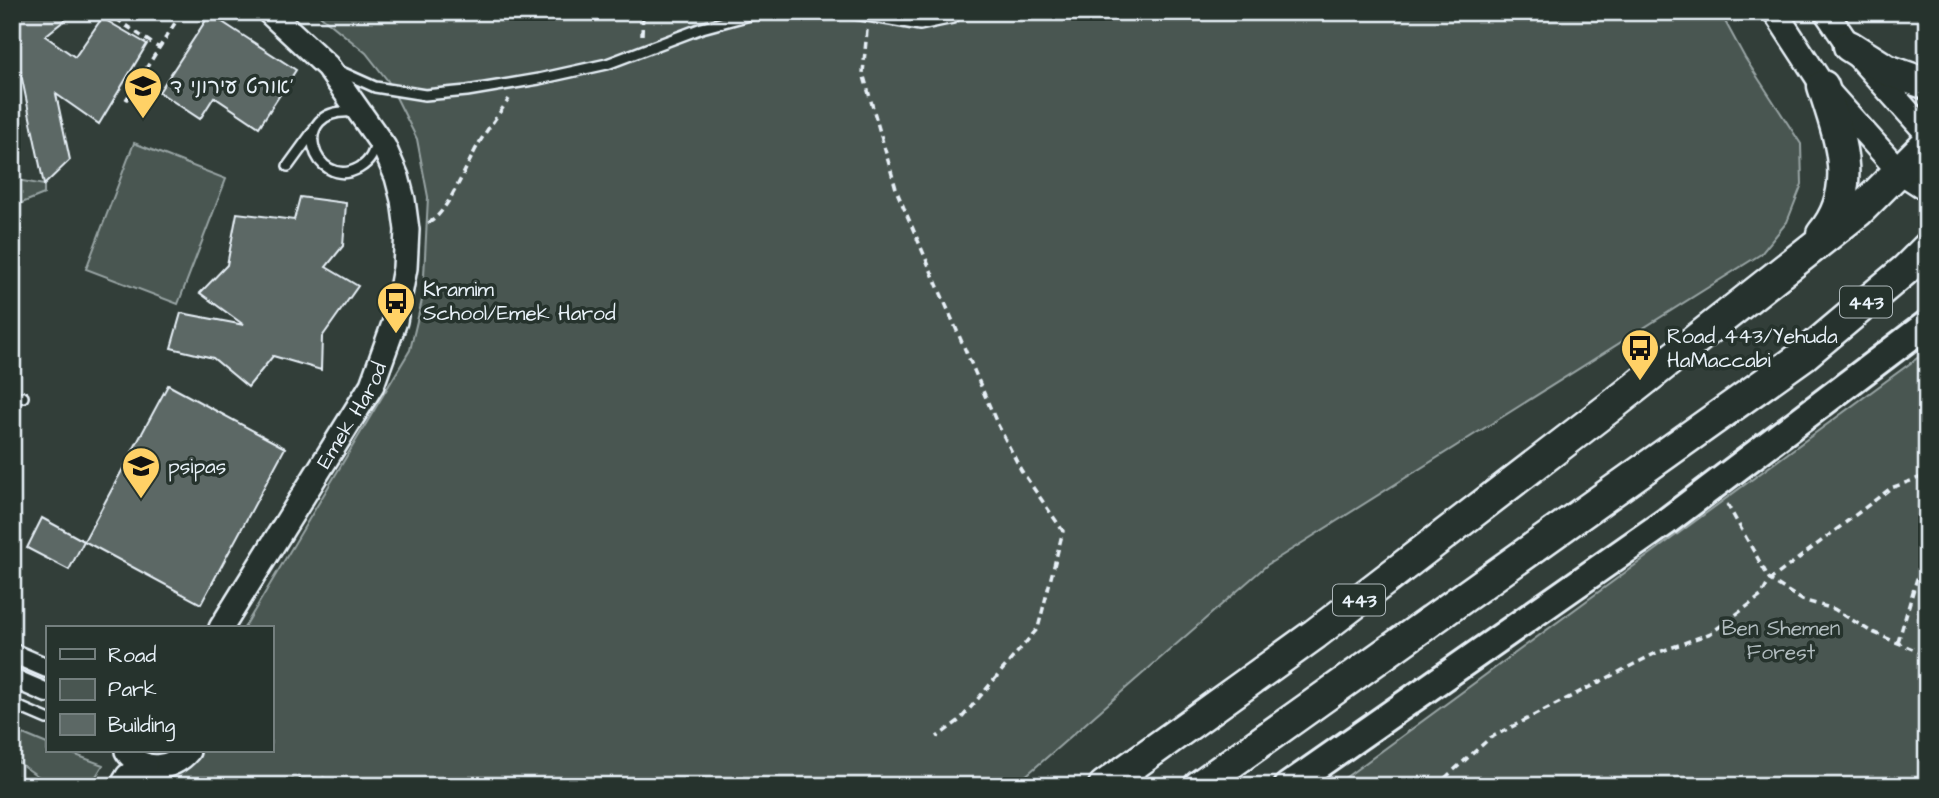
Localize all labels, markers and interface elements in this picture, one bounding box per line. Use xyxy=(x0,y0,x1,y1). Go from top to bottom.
school or university icon: אורט עירוני ד' xyxy=(122,65,164,120)
place label: אורט עירוני ד' xyxy=(170,72,293,101)
place label: Kramim School/Emek Harod xyxy=(423,275,616,328)
bus stop icon: Kramim School/Emek Harod xyxy=(375,280,417,335)
road number: 443 xyxy=(1840,286,1892,318)
place label: Road 443/Yehuda HaMaccabi xyxy=(1667,322,1838,375)
bus stop icon: Road 443/Yehuda HaMaccabi xyxy=(1619,327,1661,382)
street label: Emek Harod xyxy=(310,358,394,474)
school or university icon: psipas xyxy=(120,445,162,500)
place label: psipas xyxy=(168,452,226,482)
road number: 443 xyxy=(1333,584,1385,615)
park label: Ben Shemen Forest xyxy=(1722,614,1840,667)
legend xyxy=(46,626,273,752)
text: Road xyxy=(108,641,156,670)
text: Park xyxy=(108,675,157,704)
text: Building xyxy=(108,711,176,742)

